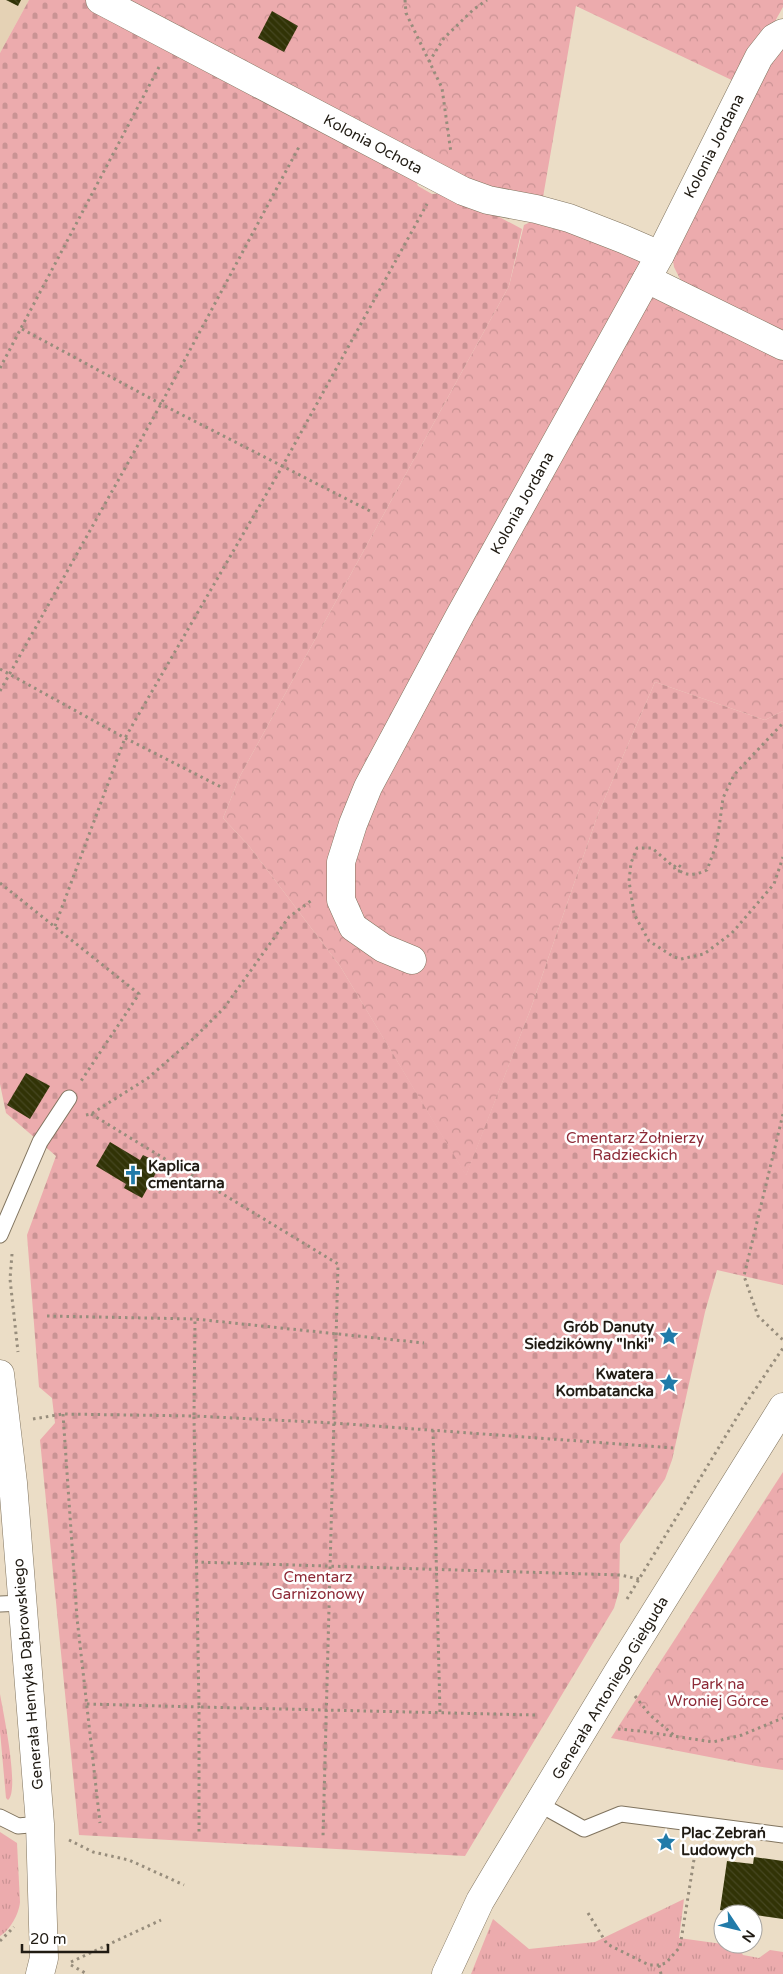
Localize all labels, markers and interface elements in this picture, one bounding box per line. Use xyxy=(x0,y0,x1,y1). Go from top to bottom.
street label: Kolonia Jordana xyxy=(680,91,748,201)
street label: Kolonia Ochota xyxy=(320,110,426,178)
street label: Kolonia Jordana xyxy=(486,449,558,557)
park label: Cmentarz Żołnierzy Radzieckich xyxy=(566,1129,704,1164)
place label: Kaplica cmentarna xyxy=(148,1157,225,1192)
church icon: Kaplica cmentarna xyxy=(122,1164,144,1186)
place label: Grób Danuty Siedzikówny "Inki" xyxy=(525,1318,654,1354)
place icon: Grób Danuty Siedzikówny "Inki" xyxy=(658,1325,680,1347)
place label: Kwatera Kombatancka xyxy=(556,1365,654,1400)
place icon: Kwatera Kombatancka xyxy=(658,1372,680,1394)
street label: Generała Henryka Dąbrowskiego xyxy=(9,1558,47,1790)
park label: Cmentarz Garnizonowy xyxy=(271,1568,365,1603)
street label: Generała Antoniego Giełguda xyxy=(548,1593,672,1783)
park label: Park na Wroniej Górce xyxy=(667,1675,769,1710)
place label: Plac Zebrań Ludowych xyxy=(681,1824,766,1860)
place icon: Plac Zebrań Ludowych xyxy=(655,1831,677,1853)
north arrow xyxy=(713,1904,763,1954)
scale bar xyxy=(22,1922,109,1954)
text: N xyxy=(738,1927,758,1946)
text: 20 m xyxy=(30,1930,67,1948)

